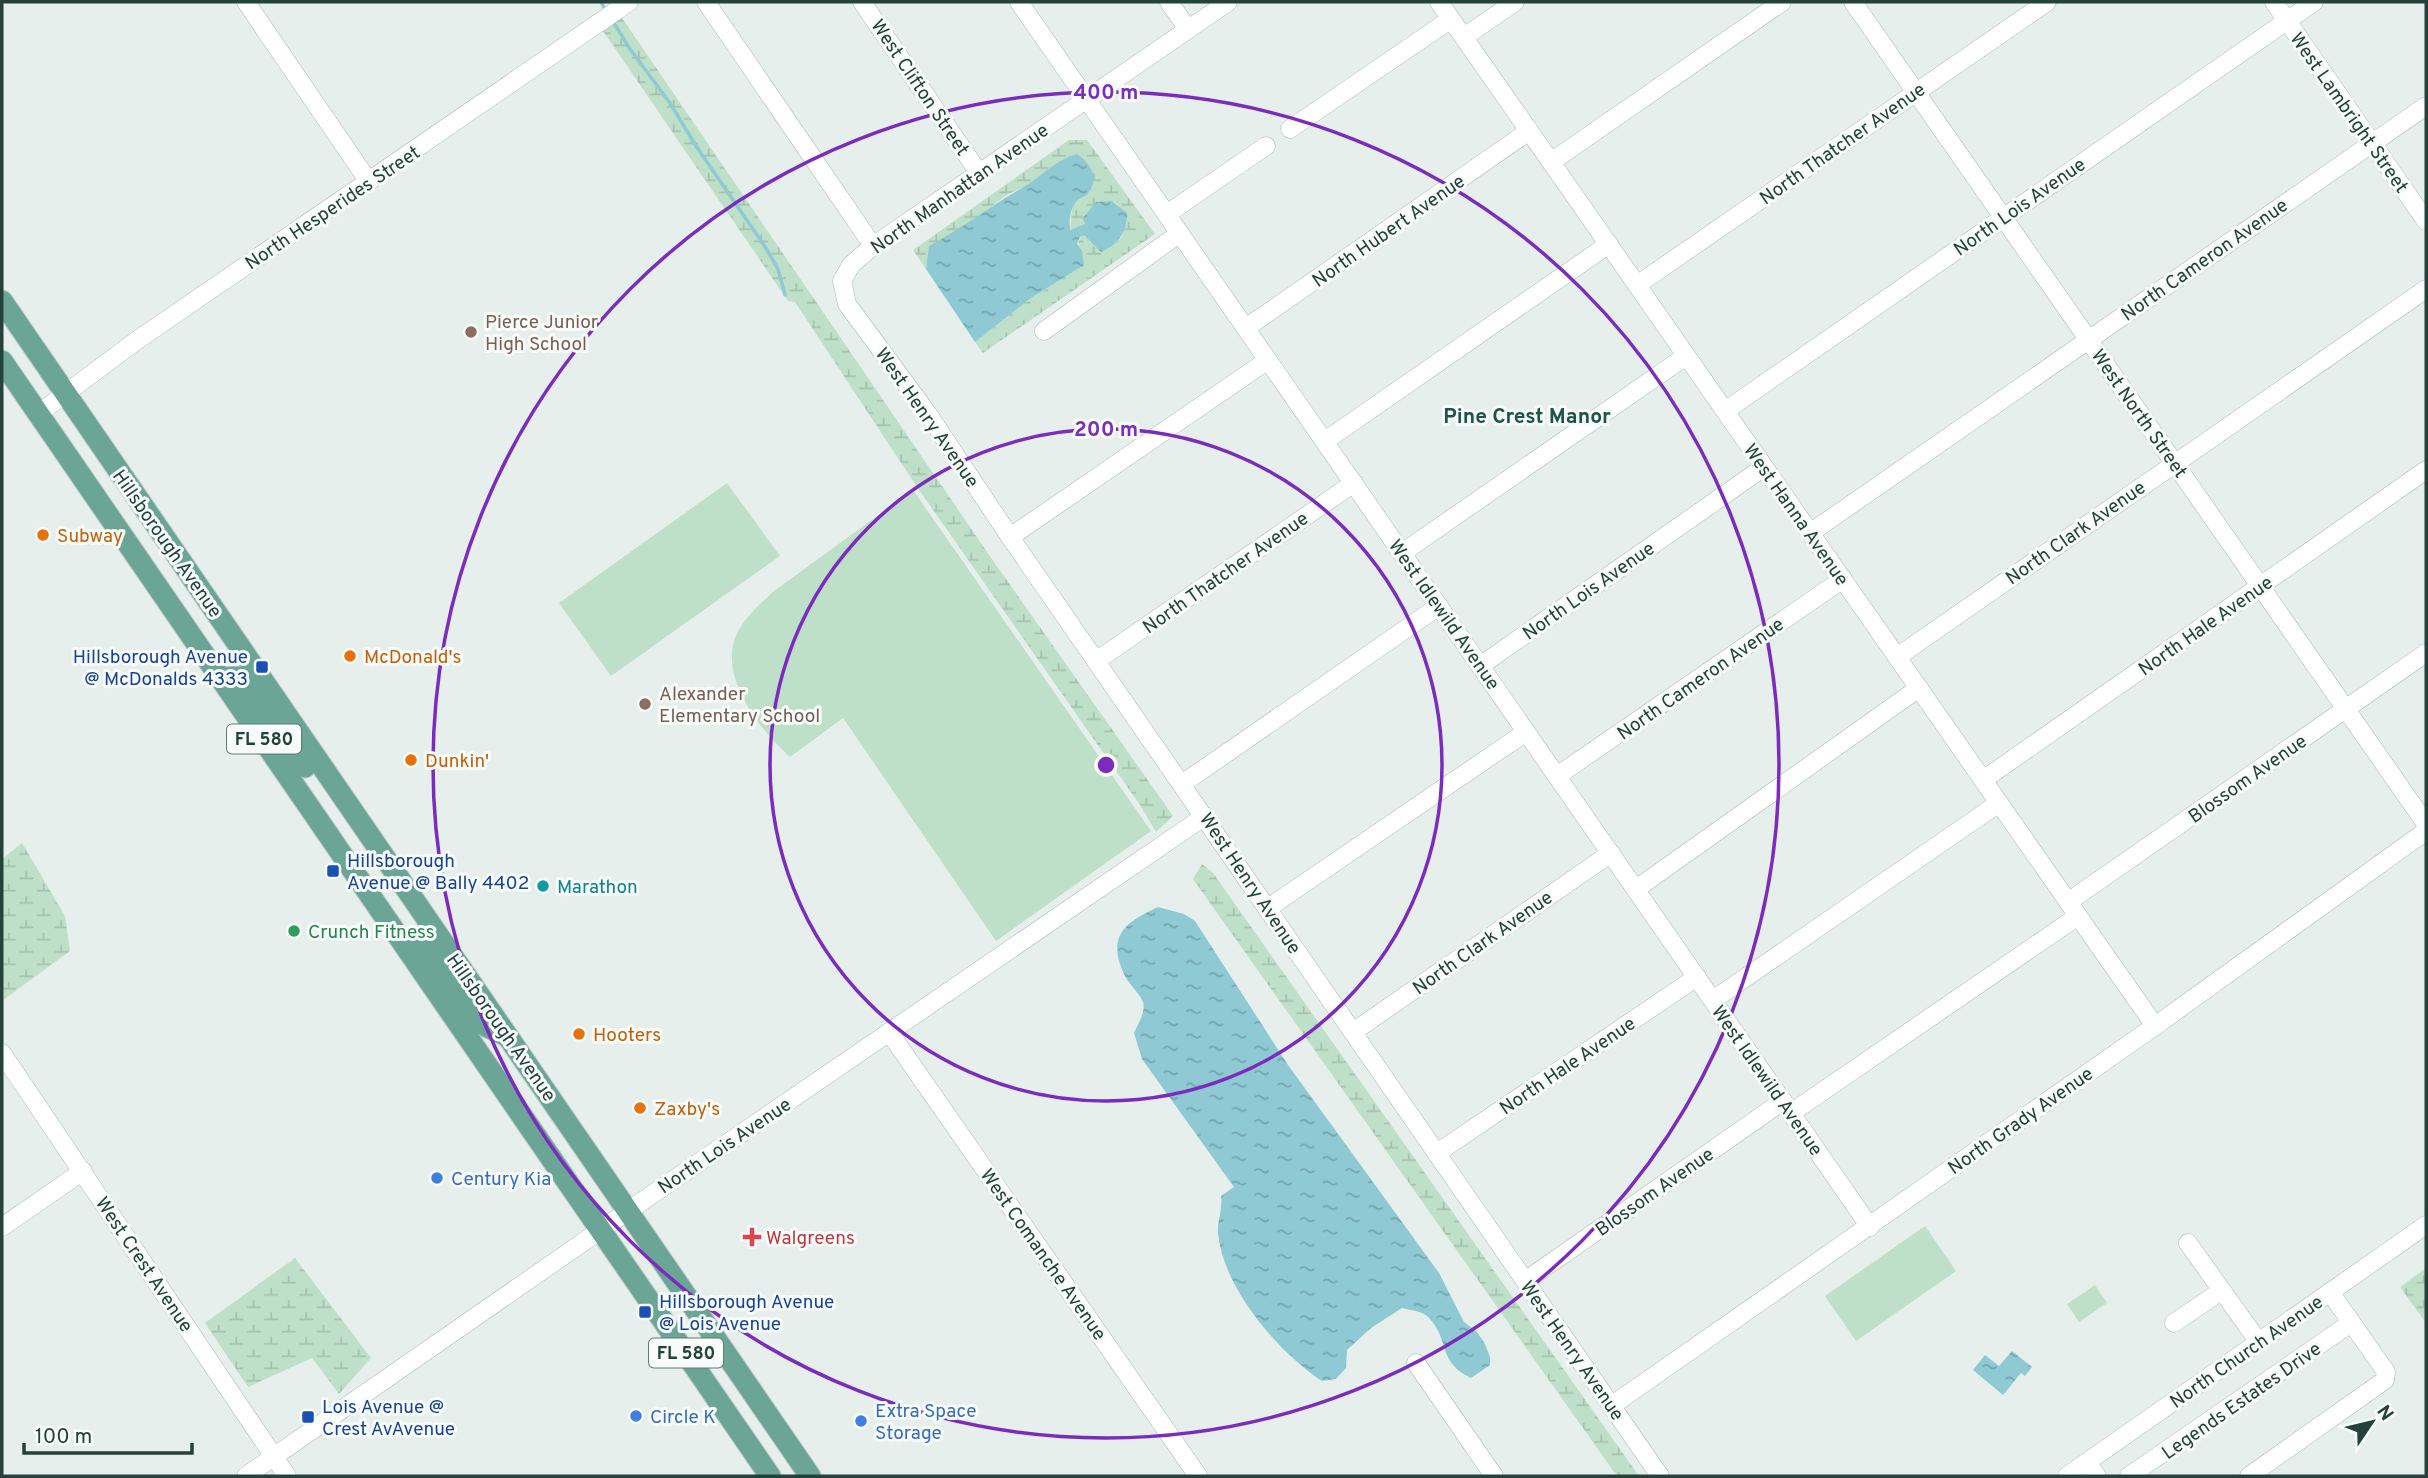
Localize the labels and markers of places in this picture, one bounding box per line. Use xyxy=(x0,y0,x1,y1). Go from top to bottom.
place label: Pierce Junior High School xyxy=(485,311,599,357)
marker: Pierce Junior High School xyxy=(463,324,479,340)
place label: Subway xyxy=(57,525,123,549)
marker: Subway xyxy=(35,527,51,543)
place label: Hillsborough Avenue @ McDonalds 4333 xyxy=(73,646,248,692)
place label: McDonald's xyxy=(364,646,462,670)
marker: McDonald's xyxy=(342,648,358,664)
marker: Hillsborough Avenue @ McDonalds 4333 xyxy=(254,659,270,675)
place label: Alexander Elementary School xyxy=(659,683,820,729)
marker: Alexander Elementary School xyxy=(637,696,653,712)
place label: Dunkin' xyxy=(425,750,489,774)
marker: Dunkin' xyxy=(403,752,419,768)
centre of rings xyxy=(1094,753,1118,777)
place label: Hillsborough Avenue @ Bally 4402 xyxy=(347,850,529,896)
marker: Hillsborough Avenue @ Bally 4402 xyxy=(325,863,341,879)
place label: Marathon xyxy=(557,876,638,900)
marker: Marathon xyxy=(535,878,551,894)
place label: Crunch Fitness xyxy=(308,921,435,945)
marker: Crunch Fitness xyxy=(286,923,302,939)
place label: Hooters xyxy=(593,1024,661,1048)
marker: Hooters xyxy=(571,1026,587,1042)
place label: Zaxby's xyxy=(654,1098,720,1122)
marker: Zaxby's xyxy=(632,1100,648,1116)
place label: Century Kia xyxy=(451,1168,551,1192)
marker: Century Kia xyxy=(429,1170,445,1186)
place label: Walgreens xyxy=(766,1227,855,1251)
marker: Walgreens xyxy=(744,1229,760,1245)
place label: Hillsborough Avenue @ Lois Avenue xyxy=(659,1291,834,1337)
marker: Hillsborough Avenue @ Lois Avenue xyxy=(637,1304,653,1320)
place label: Lois Avenue @ Crest AvAvenue xyxy=(322,1396,455,1442)
place label: Extra Space Storage xyxy=(875,1400,976,1446)
place label: Circle K xyxy=(650,1406,716,1430)
marker: Circle K xyxy=(628,1408,644,1424)
marker: Lois Avenue @ Crest AvAvenue xyxy=(300,1409,316,1425)
marker: Extra Space Storage xyxy=(853,1413,869,1429)

